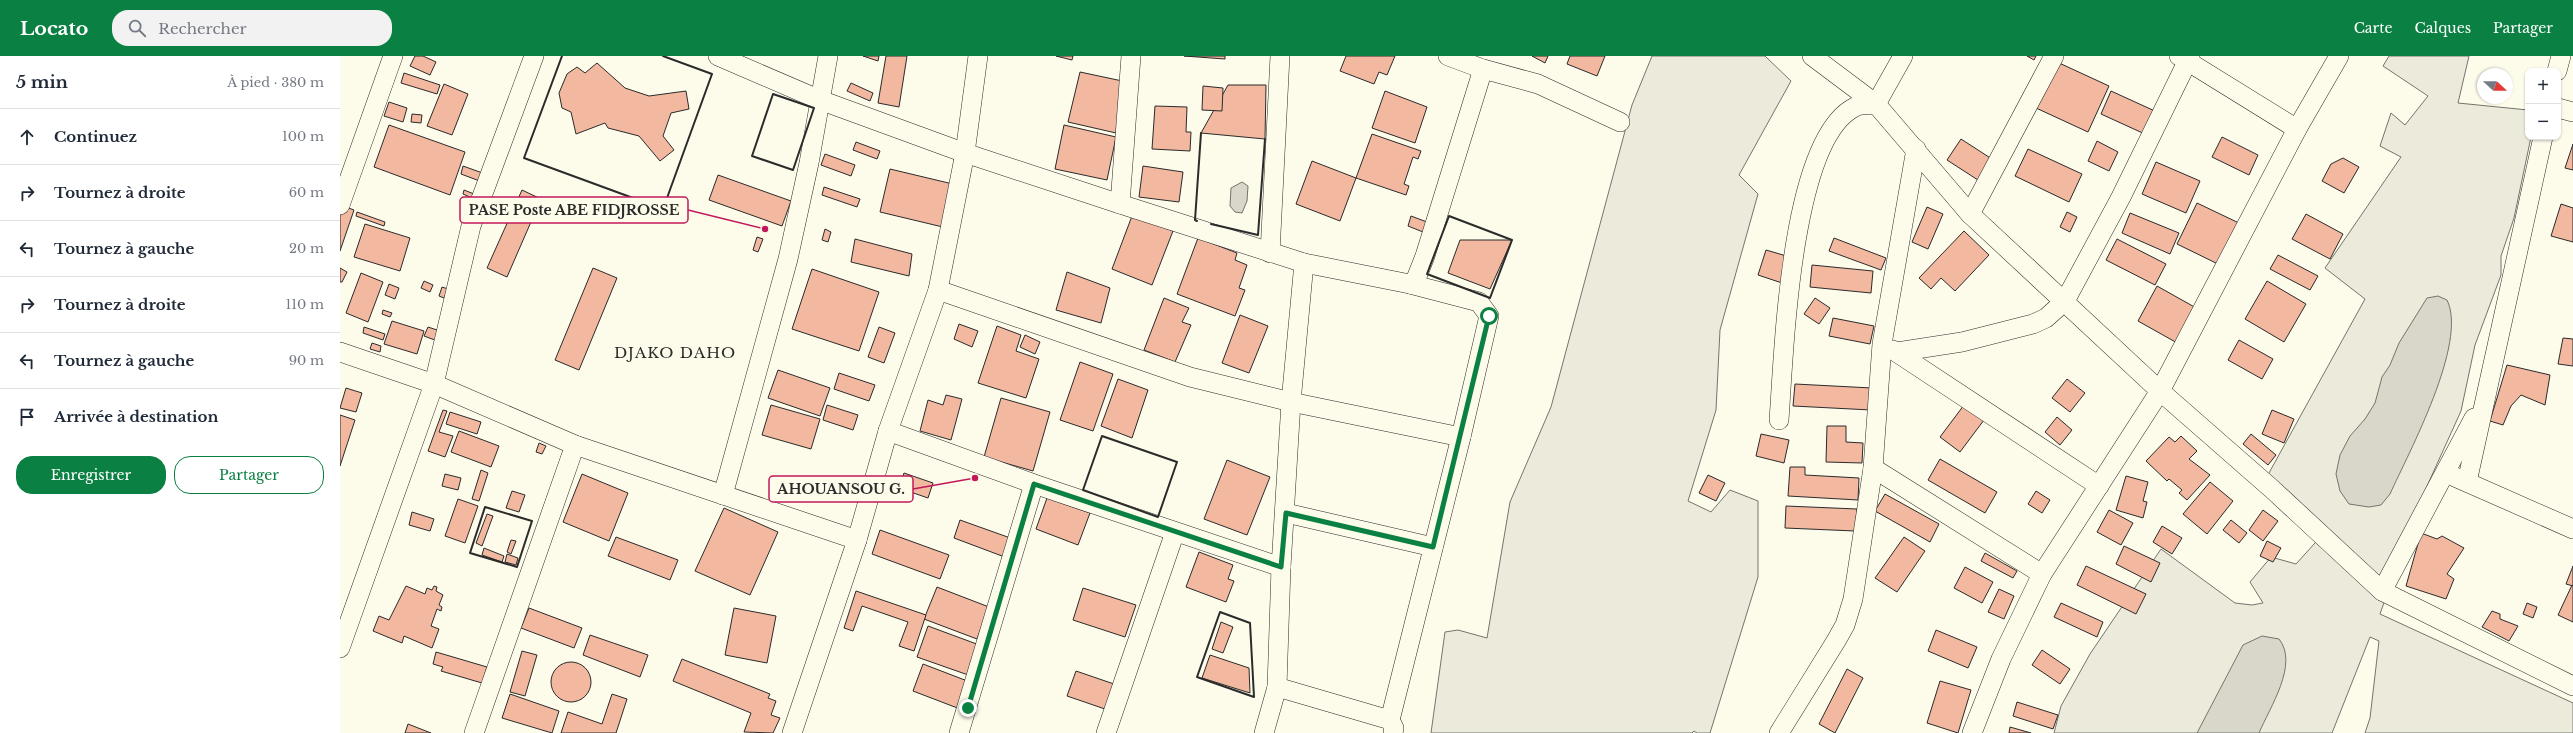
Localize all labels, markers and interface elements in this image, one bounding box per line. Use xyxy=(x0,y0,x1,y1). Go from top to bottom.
search box xyxy=(112,10,392,46)
text: Locato xyxy=(20,17,88,40)
icon: search xyxy=(126,17,148,39)
text: Rechercher xyxy=(158,19,247,38)
text: Carte xyxy=(2354,19,2393,37)
text: Calques xyxy=(2415,19,2471,37)
text: Partager xyxy=(2493,19,2553,37)
north arrow xyxy=(2477,68,2513,104)
map controls xyxy=(2525,68,2561,140)
button: + xyxy=(2525,68,2561,104)
text: 5 min xyxy=(16,72,68,93)
text: À pied · 380 m xyxy=(227,74,324,91)
button: − xyxy=(2525,104,2561,140)
icon: ahead xyxy=(16,126,38,148)
text: Continuez xyxy=(54,127,137,146)
text: 100 m xyxy=(282,128,324,145)
icon: right xyxy=(16,182,38,204)
text: Tournez à droite xyxy=(54,183,186,202)
text: 60 m xyxy=(289,184,324,201)
callout: PASE Poste ABE FIDJROSSE xyxy=(460,197,688,223)
text: PASE Poste ABE FIDJROSSE xyxy=(469,201,680,219)
icon: left xyxy=(16,238,38,260)
text: Tournez à gauche xyxy=(54,239,194,258)
text: 20 m xyxy=(289,240,324,257)
icon: right xyxy=(16,294,38,316)
text: Tournez à droite xyxy=(54,295,186,314)
text: 110 m xyxy=(285,296,324,313)
route start xyxy=(1480,307,1498,325)
district label: DJAKO DAHO xyxy=(614,343,736,362)
icon: left xyxy=(16,350,38,372)
text: Tournez à gauche xyxy=(54,351,194,370)
text: 90 m xyxy=(289,352,324,369)
icon: arrive xyxy=(16,406,38,428)
text: Arrivée à destination xyxy=(54,407,218,426)
button: Enregistrer xyxy=(16,456,166,494)
button: Partager xyxy=(174,456,324,494)
callout: AHOUANSOU G. xyxy=(769,476,913,502)
text: AHOUANSOU G. xyxy=(776,480,905,498)
route end xyxy=(959,699,977,717)

